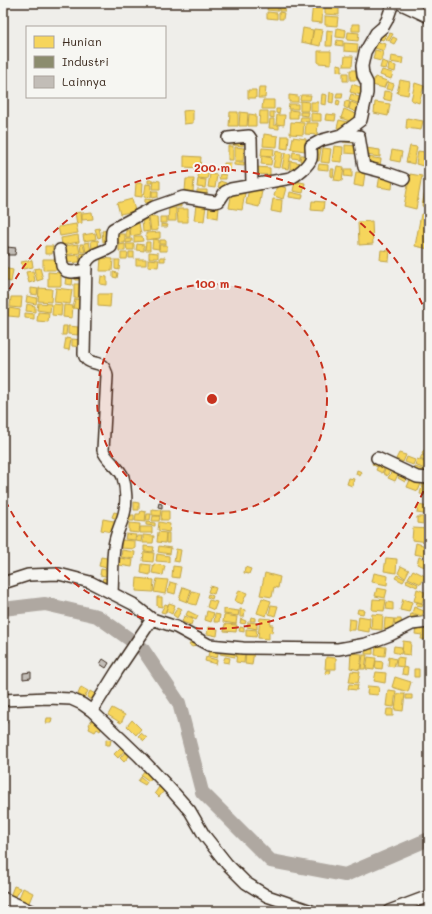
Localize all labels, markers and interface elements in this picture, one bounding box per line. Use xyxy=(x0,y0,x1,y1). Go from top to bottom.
legend xyxy=(26,26,166,98)
text: Hunian xyxy=(62,33,102,49)
text: Industri xyxy=(62,53,109,69)
text: Lainnya xyxy=(62,73,107,89)
text: 200 m xyxy=(194,159,230,175)
text: 100 m xyxy=(195,275,229,291)
centre of rings xyxy=(205,392,219,406)

